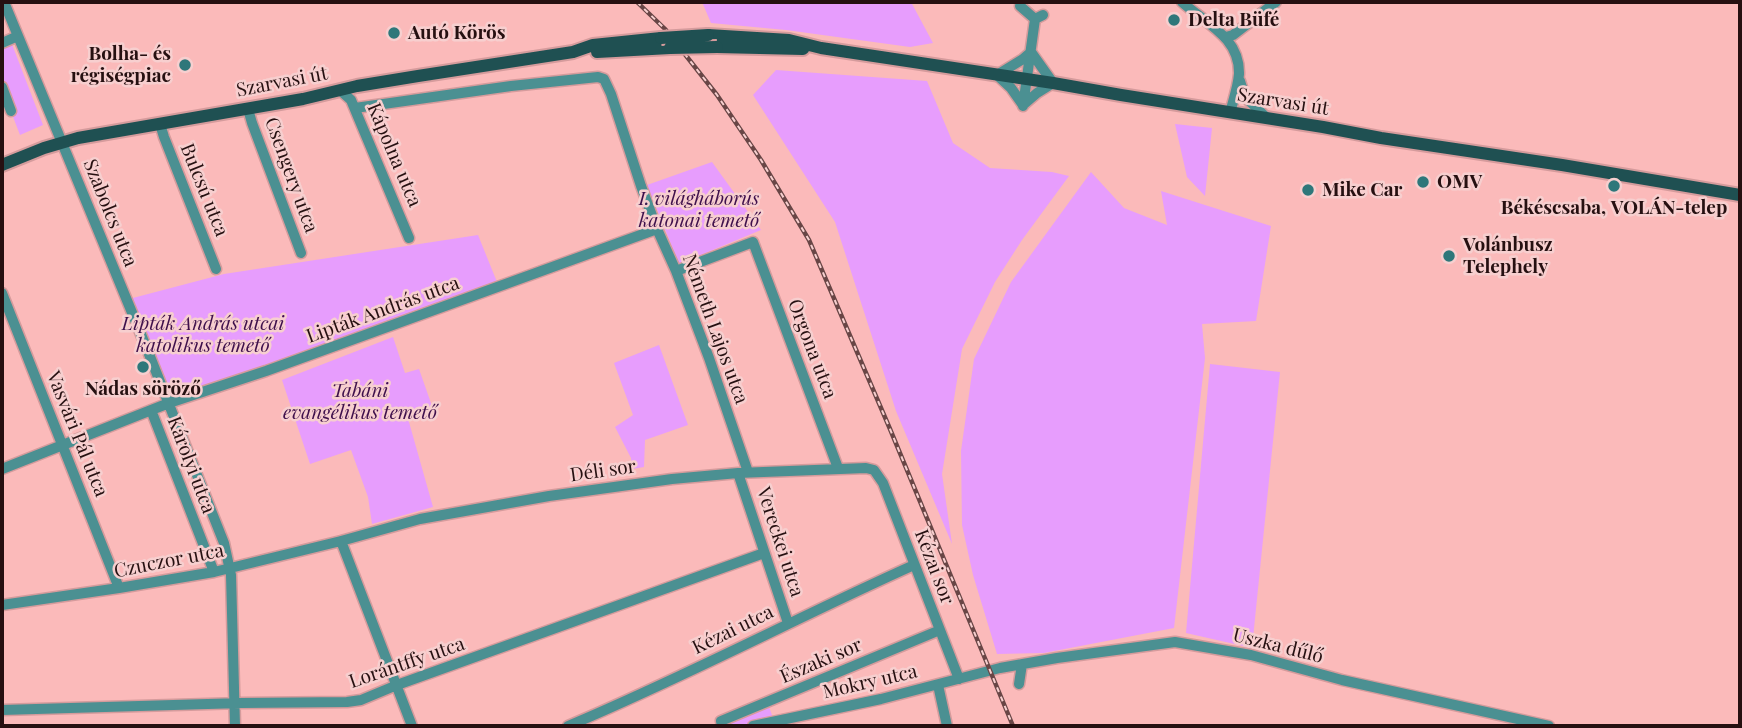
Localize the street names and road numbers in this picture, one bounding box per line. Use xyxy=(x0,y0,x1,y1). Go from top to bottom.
street label: Szarvasi út xyxy=(234,62,330,102)
street label: Szarvasi út xyxy=(1236,84,1330,120)
street label: Kápolna utca xyxy=(362,100,426,210)
street label: Csengery utca xyxy=(260,114,322,236)
street label: Bulcsú utca xyxy=(175,140,233,240)
street label: Szabolcs utca xyxy=(78,156,142,270)
street label: Németh Lajos utca xyxy=(677,251,753,407)
street label: Lipták András utca xyxy=(303,272,463,348)
street label: Orgona utca xyxy=(783,296,841,402)
street label: Vasvári Pál utca xyxy=(41,368,113,500)
street label: Károlyi utca xyxy=(162,413,220,517)
street label: Déli sor xyxy=(569,455,637,487)
street label: Vereckei utca xyxy=(752,484,808,600)
street label: Kézai sor xyxy=(909,526,959,608)
street label: Czuczor utca xyxy=(112,539,226,583)
street label: Kézai utca xyxy=(689,601,777,659)
street label: Uszka dűlő xyxy=(1230,624,1326,668)
street label: Lorántffy utca xyxy=(346,633,468,693)
street label: Északi sor xyxy=(777,634,865,688)
street label: Mokry utca xyxy=(821,660,919,704)

